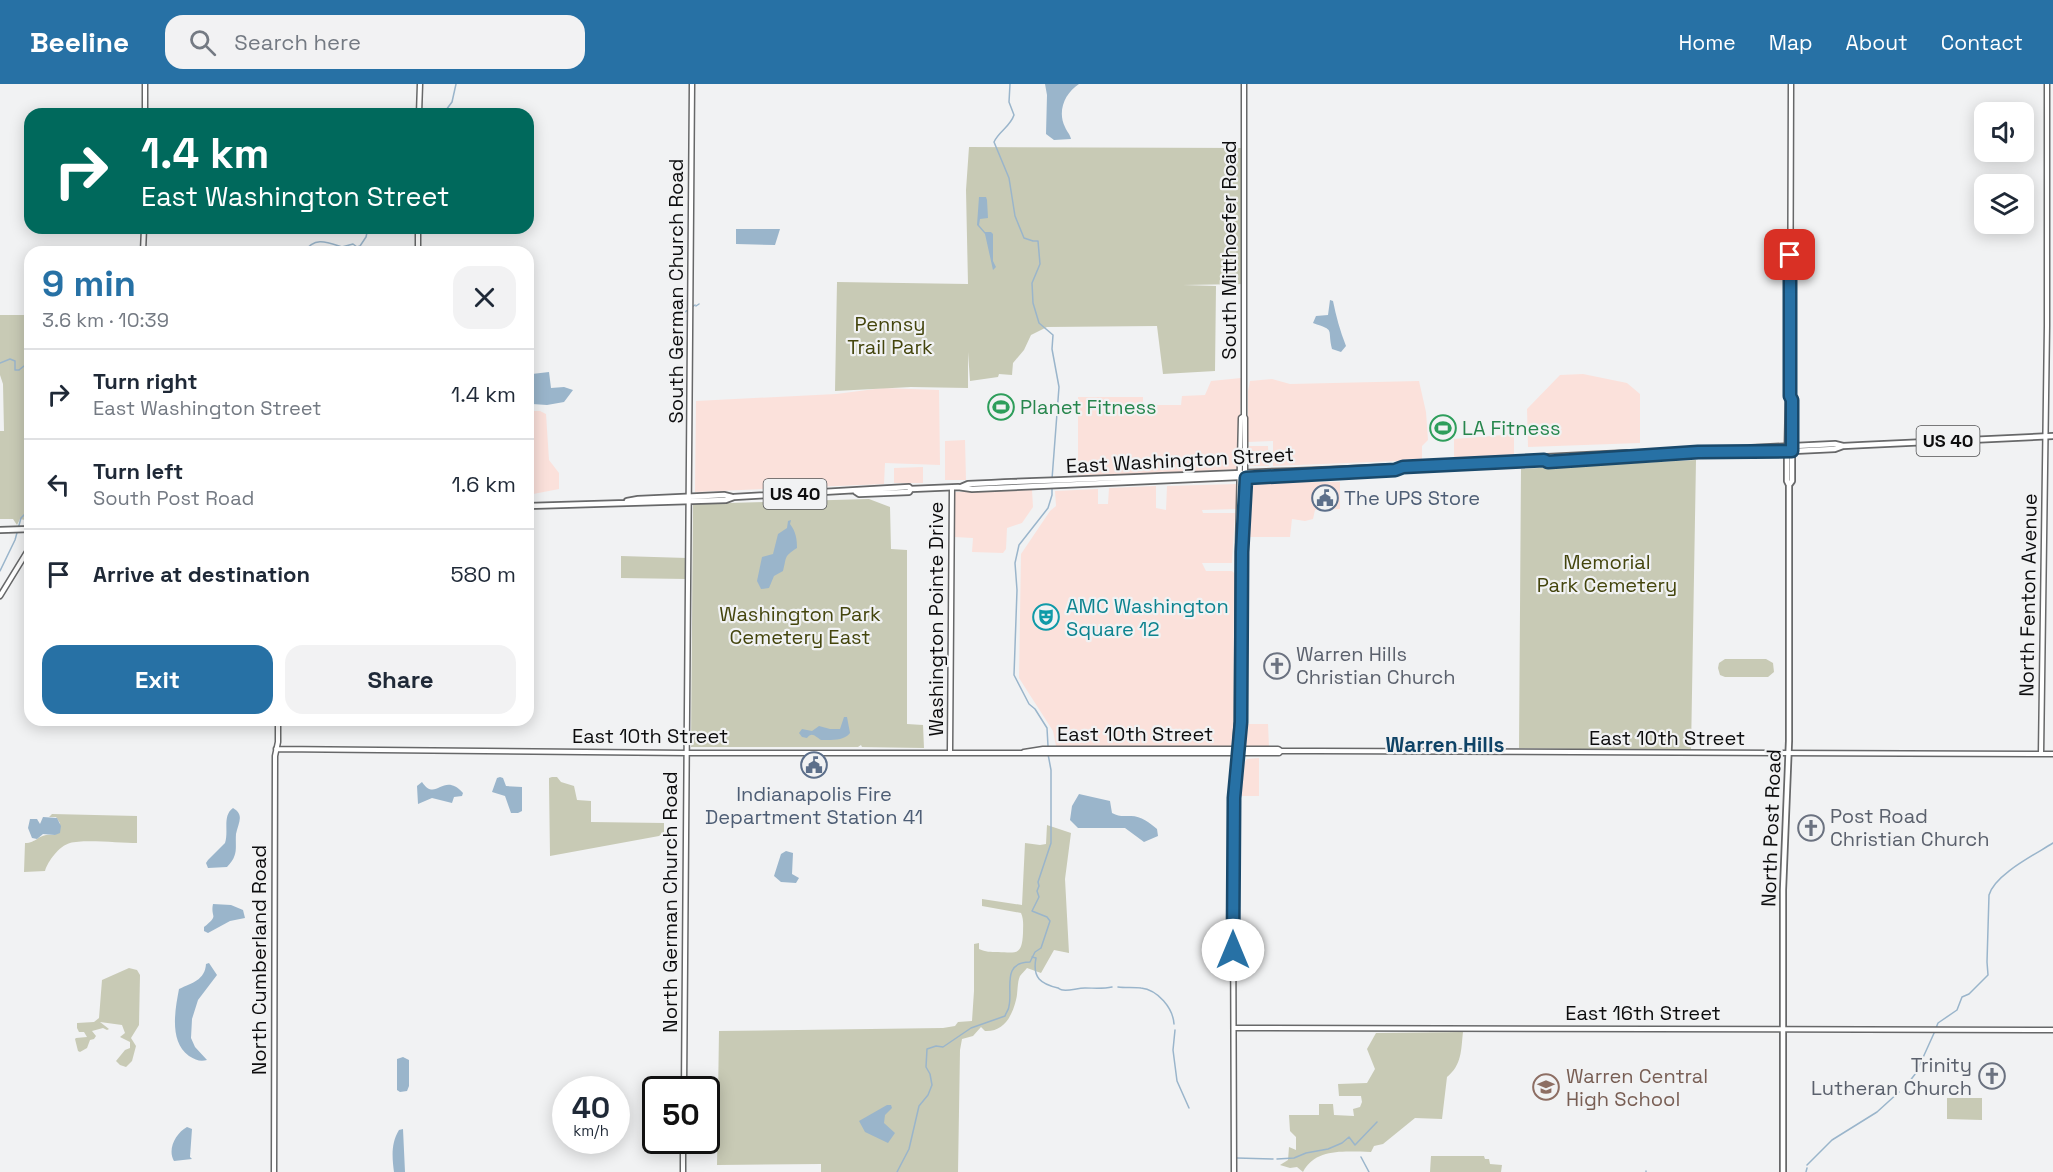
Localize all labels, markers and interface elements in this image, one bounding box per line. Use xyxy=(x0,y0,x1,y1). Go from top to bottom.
search box xyxy=(165,15,585,69)
text: Beeline xyxy=(30,24,129,60)
icon: search xyxy=(186,26,219,59)
text: Search here xyxy=(234,28,361,56)
text: Home xyxy=(1678,29,1736,56)
text: Map xyxy=(1769,29,1813,56)
text: About xyxy=(1846,29,1908,56)
text: Contact xyxy=(1941,29,2023,56)
map controls xyxy=(1974,102,2034,234)
button: sound xyxy=(1974,102,2034,162)
text: 1.4 km xyxy=(141,127,269,180)
icon: right xyxy=(42,132,120,210)
street label: South Mitthoefer Road xyxy=(1216,140,1242,360)
street label: South German Church Road xyxy=(663,159,689,423)
button: layers xyxy=(1974,174,2034,234)
text: East Washington Street xyxy=(141,179,449,214)
pin xyxy=(1764,229,1815,280)
icon: arrive xyxy=(1773,238,1806,271)
text: 9 min xyxy=(42,261,136,307)
button: close xyxy=(453,266,516,329)
text: 3.6 km · 10:39 xyxy=(42,307,169,333)
park label: Pennsy Trail Park xyxy=(847,311,933,360)
text: Turn right xyxy=(93,367,198,395)
icon: right xyxy=(42,378,75,411)
text: 1.4 km xyxy=(451,380,516,408)
sports icon: Planet Fitness xyxy=(986,392,1016,422)
place label: Planet Fitness xyxy=(1020,394,1157,420)
text: East Washington Street xyxy=(93,395,321,421)
sports icon: LA Fitness xyxy=(1428,413,1458,443)
place label: LA Fitness xyxy=(1462,415,1560,441)
road number: US 40 xyxy=(1916,426,1980,456)
street label: East Washington Street xyxy=(1065,441,1295,479)
text: Turn left xyxy=(93,457,183,485)
icon: left xyxy=(42,468,75,501)
text: 1.6 km xyxy=(452,470,516,498)
road number: US 40 xyxy=(764,479,826,509)
public building icon: The UPS Store xyxy=(1310,483,1340,513)
text: South Post Road xyxy=(93,485,254,511)
place label: The UPS Store xyxy=(1344,485,1480,511)
street label: North Fenton Avenue xyxy=(2013,493,2043,697)
street label: Washington Pointe Drive xyxy=(923,502,949,736)
park label: Memorial Park Cemetery xyxy=(1537,549,1677,598)
icon: arrive xyxy=(42,558,75,591)
text: Arrive at destination xyxy=(93,560,310,588)
text: 580 m xyxy=(450,560,516,588)
place label: AMC Washington Square 12 xyxy=(1066,593,1229,642)
park label: Washington Park Cemetery East xyxy=(719,601,881,650)
theatre icon: AMC Washington Square 12 xyxy=(1031,602,1061,632)
place label: Warren Hills Christian Church xyxy=(1296,641,1455,690)
button: Exit xyxy=(42,645,273,714)
button: Share xyxy=(285,645,516,714)
church icon: Warren Hills Christian Church xyxy=(1262,651,1292,681)
street label: East 10th Street xyxy=(1057,721,1213,747)
street label: East 10th Street xyxy=(572,723,728,749)
street label: East 10th Street xyxy=(1589,725,1745,751)
district label: Warren Hills xyxy=(1385,731,1505,758)
street label: North Post Road xyxy=(1755,749,1787,907)
public building icon: Indianapolis Fire Department Station 41 xyxy=(799,750,829,780)
street label: North German Church Road xyxy=(657,771,683,1033)
place label: Indianapolis Fire Department Station 41 xyxy=(705,781,923,830)
place label: Post Road Christian Church xyxy=(1830,803,1989,852)
church icon: Post Road Christian Church xyxy=(1796,813,1826,843)
street label: North Cumberland Road xyxy=(246,845,272,1075)
position arrow xyxy=(1201,918,1265,982)
street label: East 16th Street xyxy=(1565,1000,1721,1026)
place label: Trinity Lutheran Church xyxy=(1811,1052,1972,1101)
church icon: Trinity Lutheran Church xyxy=(1977,1061,2007,1091)
place label: Warren Central High School xyxy=(1566,1063,1708,1112)
school or university icon: Warren Central High School xyxy=(1531,1072,1561,1102)
speed limit sign: 50 xyxy=(642,1076,720,1154)
text: 40 xyxy=(572,1088,610,1127)
text: km/h xyxy=(573,1121,609,1140)

